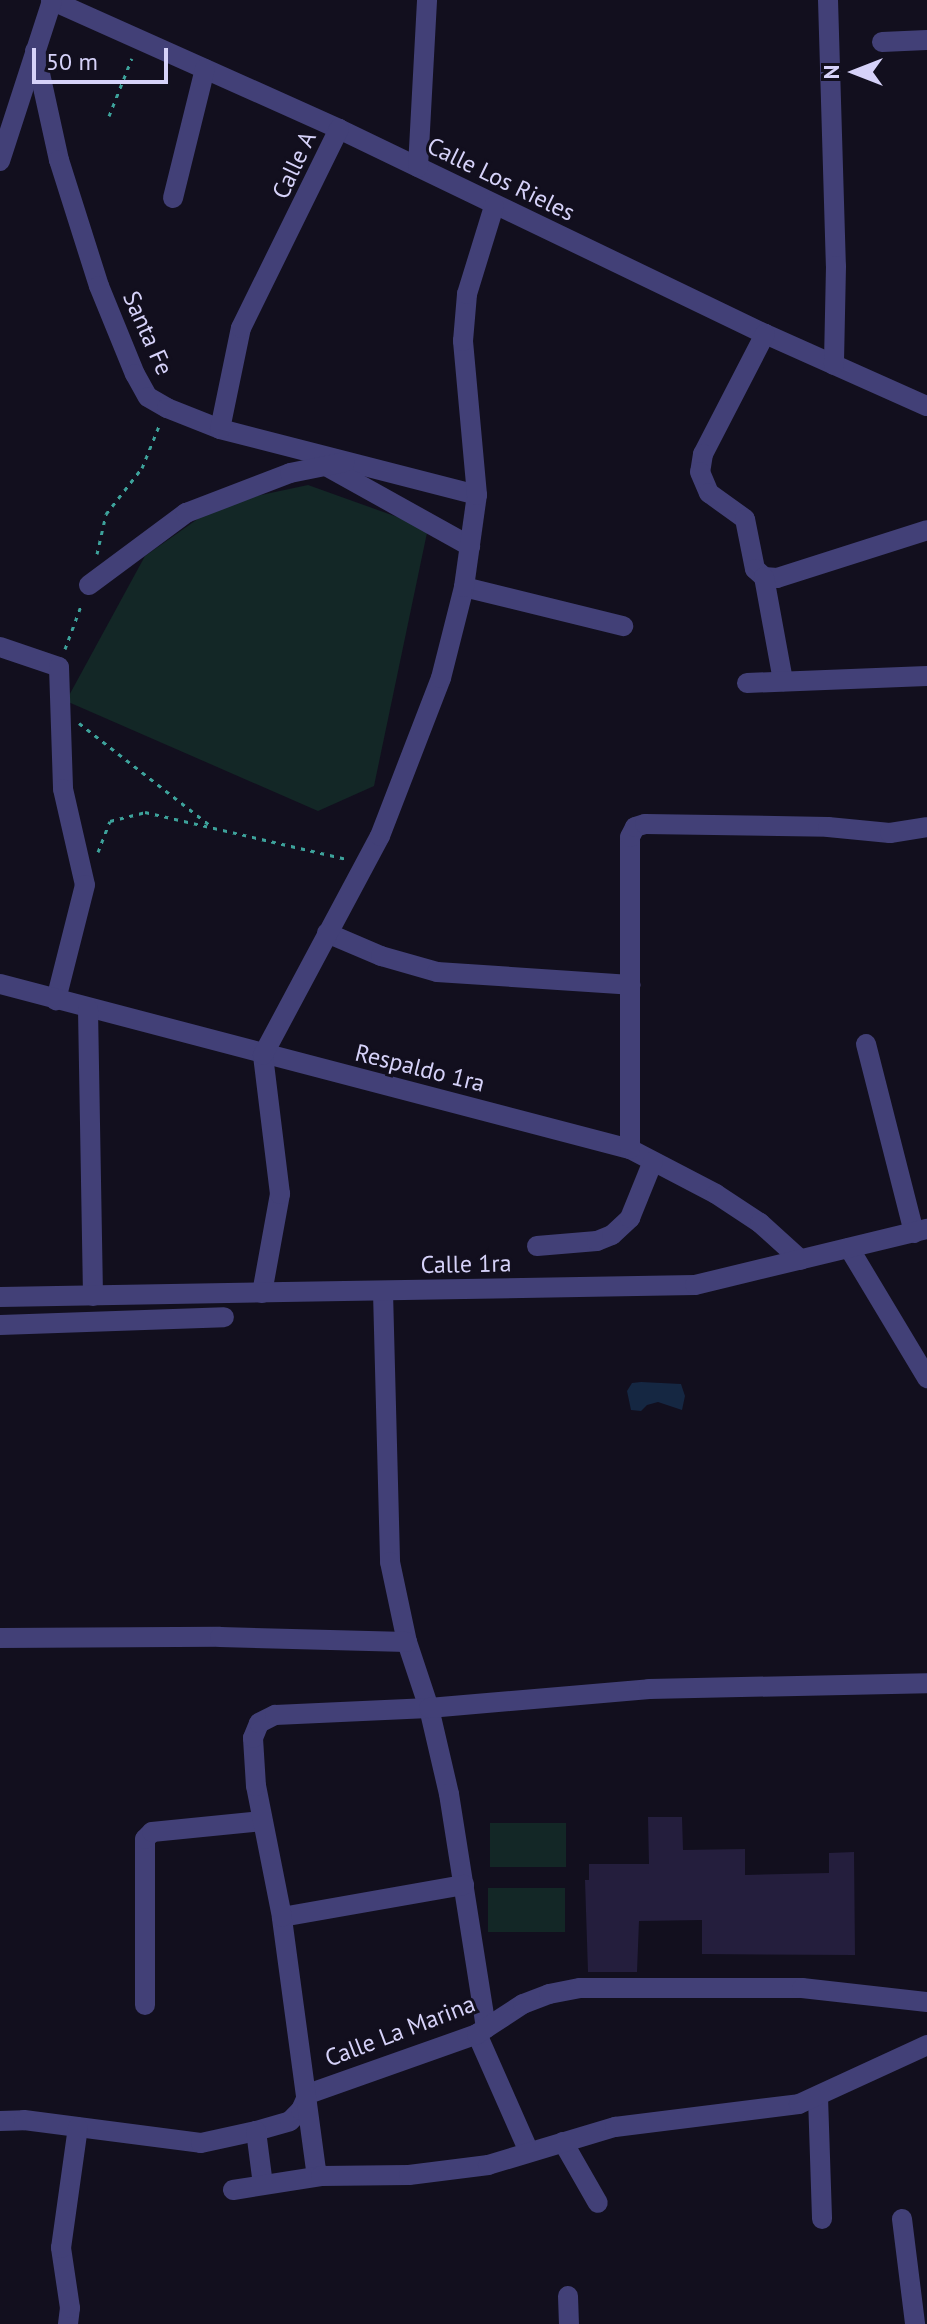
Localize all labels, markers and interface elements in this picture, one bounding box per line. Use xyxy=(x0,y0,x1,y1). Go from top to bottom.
scale bar xyxy=(36,32,172,82)
north arrow xyxy=(815,32,895,112)
text: 50 m xyxy=(46,46,98,77)
text: N xyxy=(817,65,845,79)
street label: Calle A xyxy=(266,126,322,204)
street label: Calle Los Rieles xyxy=(423,131,579,227)
street label: Santa Fe xyxy=(117,287,179,379)
street label: Respaldo 1ra xyxy=(352,1038,488,1098)
street label: Calle 1ra xyxy=(420,1249,512,1279)
street label: Calle La Marina xyxy=(321,1989,479,2073)

